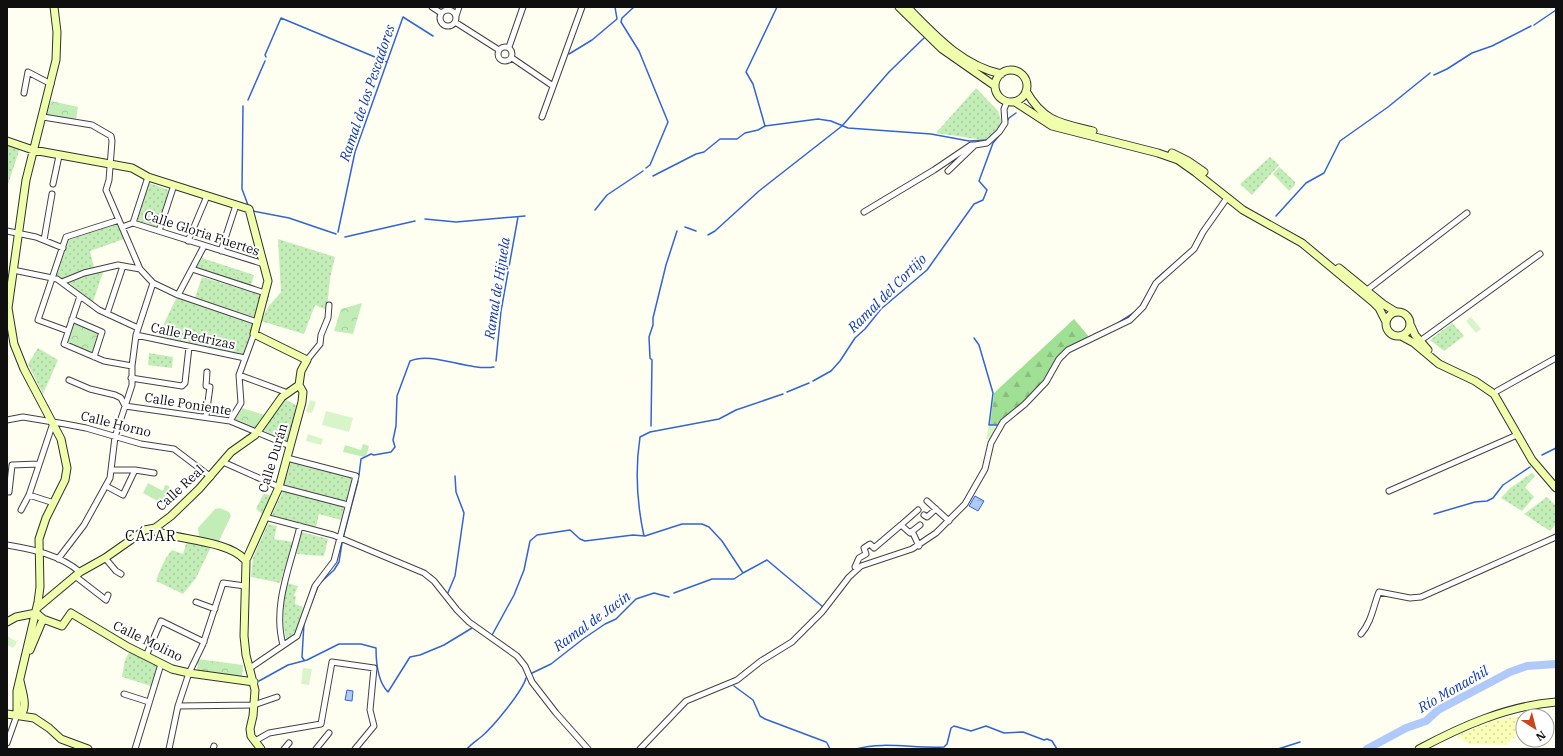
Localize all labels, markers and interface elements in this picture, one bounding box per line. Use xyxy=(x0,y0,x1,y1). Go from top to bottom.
water label: Ramal de los Pescadores xyxy=(335,22,399,165)
street label: Calle Gloria Fuertes xyxy=(142,206,262,260)
water label: Ramal de Hijuela xyxy=(480,235,514,341)
water label: Ramal del Cortijo xyxy=(843,250,930,337)
street label: Calle Pedrizas xyxy=(149,319,237,353)
street label: Calle Poniente xyxy=(143,389,233,419)
street label: Calle Horno xyxy=(79,407,153,441)
street label: Calle Durán xyxy=(254,421,292,495)
street label: Calle Real xyxy=(152,461,208,515)
district label: CÁJAR xyxy=(125,526,177,545)
water label: Ramal de Jacín xyxy=(549,587,634,656)
street label: Calle Molino xyxy=(110,617,186,665)
water label: Río Monachil xyxy=(1414,661,1492,717)
north arrow xyxy=(1515,708,1555,748)
text: N xyxy=(1533,728,1549,744)

